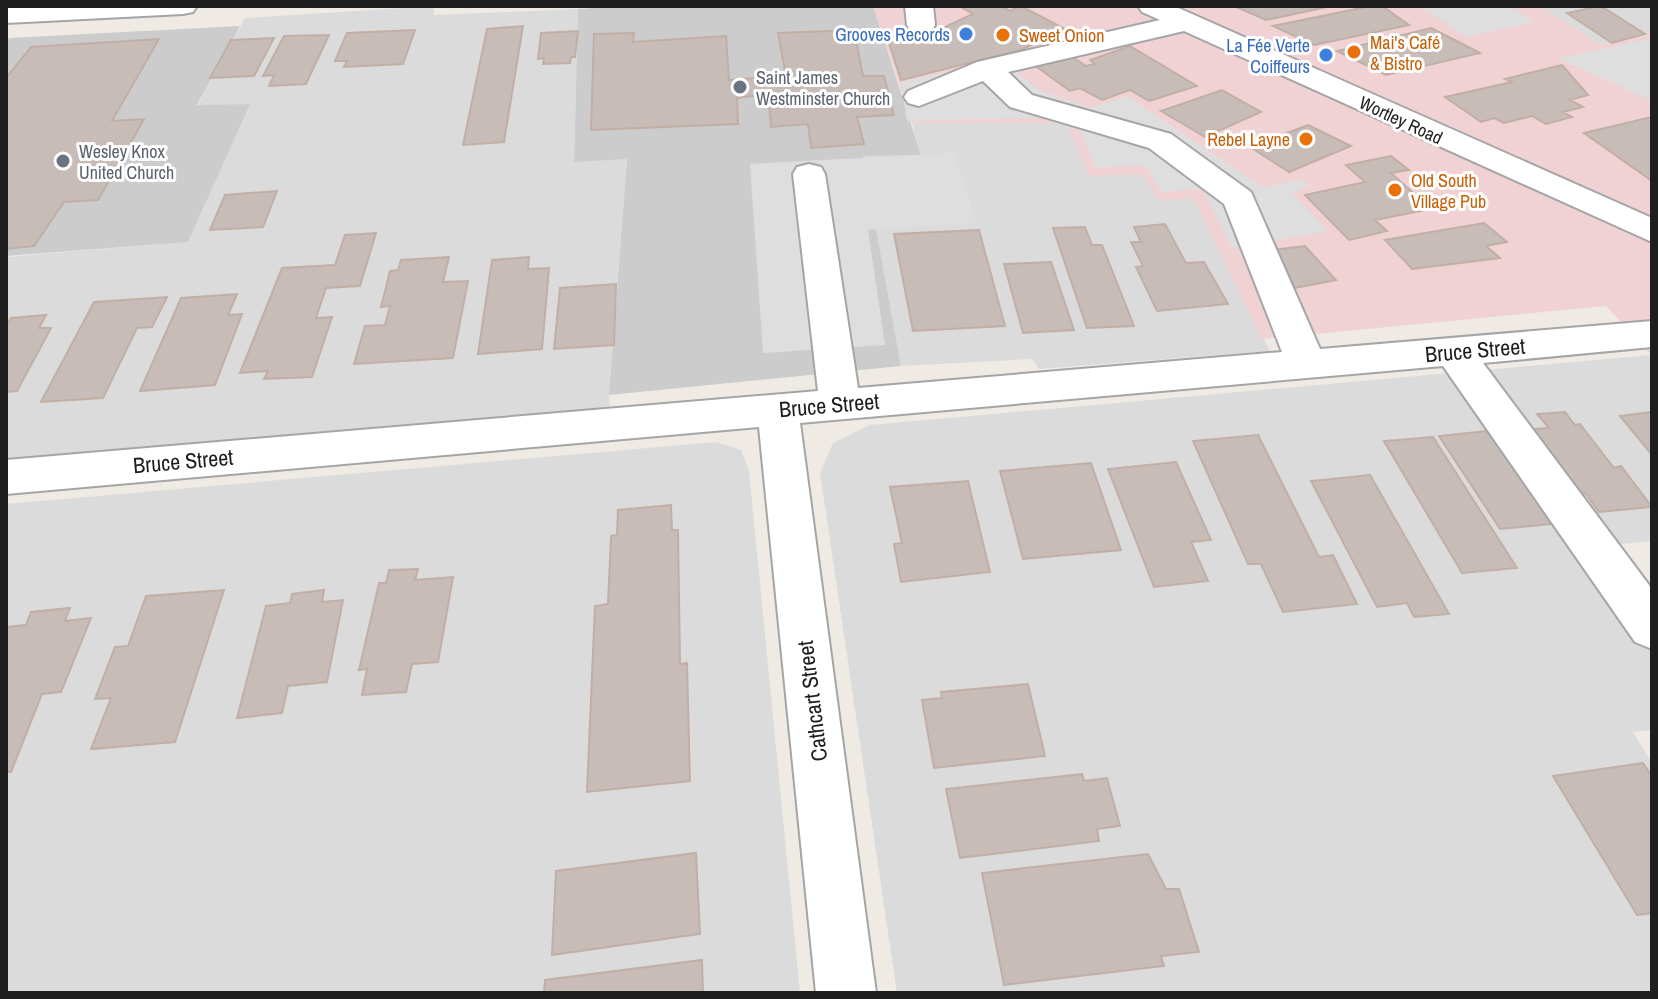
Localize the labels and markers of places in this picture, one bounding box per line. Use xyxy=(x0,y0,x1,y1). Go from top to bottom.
place label: Grooves Records xyxy=(835,22,950,47)
place label: Sweet Onion xyxy=(1019,23,1104,48)
marker: Grooves Records xyxy=(957,25,975,43)
marker: Sweet Onion xyxy=(994,26,1012,44)
place label: Mai's Café & Bistro xyxy=(1370,30,1440,76)
place label: La Fée Verte Coiffeurs xyxy=(1226,33,1310,79)
marker: Mai's Café & Bistro xyxy=(1345,43,1363,61)
marker: La Fée Verte Coiffeurs xyxy=(1317,46,1335,64)
place label: Saint James Westminster Church xyxy=(756,65,890,111)
marker: Saint James Westminster Church xyxy=(731,78,749,96)
place label: Rebel Layne xyxy=(1207,127,1290,152)
marker: Rebel Layne xyxy=(1297,130,1315,148)
place label: Wesley Knox United Church xyxy=(79,139,174,185)
marker: Wesley Knox United Church xyxy=(54,152,72,170)
place label: Old South Village Pub xyxy=(1411,168,1486,214)
marker: Old South Village Pub xyxy=(1386,181,1404,199)

